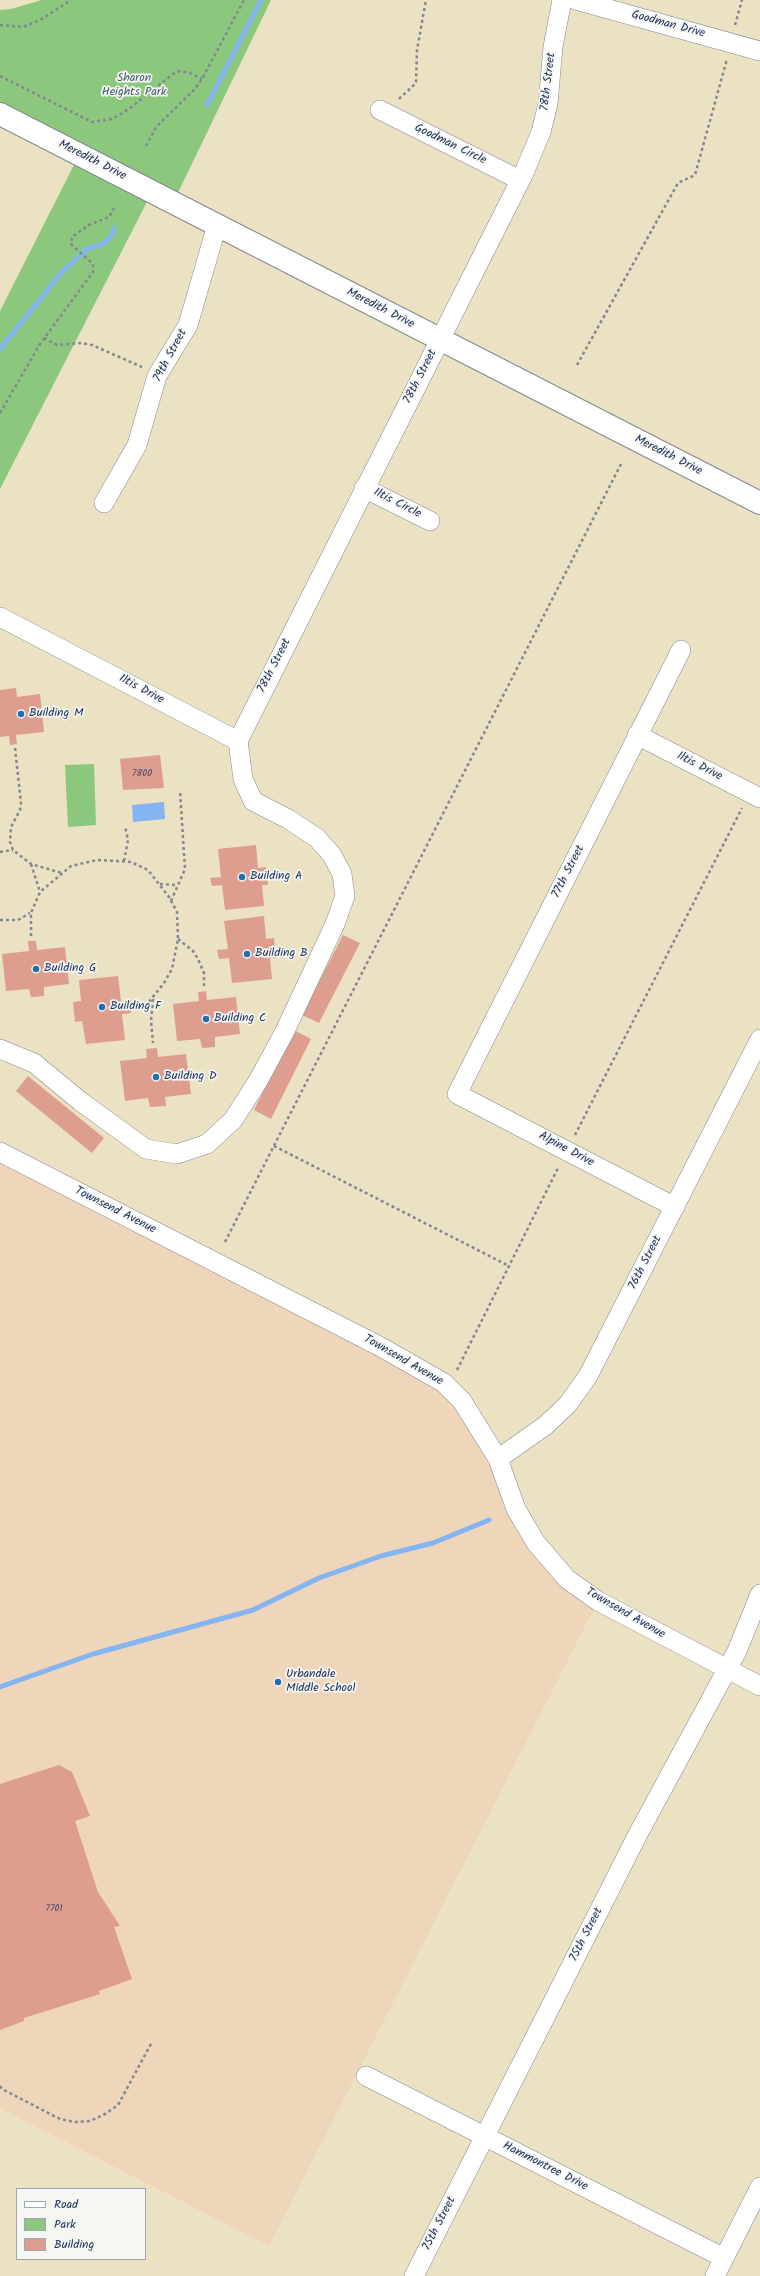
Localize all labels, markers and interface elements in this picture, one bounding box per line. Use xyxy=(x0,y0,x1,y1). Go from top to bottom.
street label: Goodman Drive xyxy=(630,8,706,42)
street label: 78th Street xyxy=(538,52,560,112)
park label: Sharon Heights Park xyxy=(102,72,166,100)
street label: Goodman Circle xyxy=(412,121,488,169)
street label: Meredith Drive xyxy=(56,138,128,184)
street label: Meredith Drive xyxy=(344,286,416,332)
street label: 79th Street xyxy=(151,327,191,385)
street label: 78th Street xyxy=(401,347,441,407)
street label: Meredith Drive xyxy=(632,433,704,479)
street label: Iltis Circle xyxy=(371,486,423,522)
street label: 78th Street xyxy=(255,636,295,696)
street label: Iltis Drive xyxy=(116,672,166,708)
place label: Building M xyxy=(29,707,83,721)
marker: Building M xyxy=(16,709,26,719)
street label: Iltis Drive xyxy=(674,749,724,785)
house number: 7800 xyxy=(132,768,152,780)
street label: 77th Street xyxy=(550,843,588,901)
place label: Building A xyxy=(250,870,302,884)
marker: Building A xyxy=(237,872,247,882)
place label: Building B xyxy=(255,947,308,961)
marker: Building B xyxy=(242,949,252,959)
place label: Building G xyxy=(44,962,96,976)
marker: Building G xyxy=(31,964,41,974)
place label: Building F xyxy=(110,1000,161,1014)
marker: Building F xyxy=(97,1002,107,1012)
place label: Building C xyxy=(214,1012,266,1026)
marker: Building C xyxy=(201,1014,211,1024)
place label: Building D xyxy=(164,1070,217,1084)
marker: Building D xyxy=(151,1072,161,1082)
street label: Alpine Drive xyxy=(536,1129,596,1171)
street label: Townsend Avenue xyxy=(72,1184,158,1238)
street label: 76th Street xyxy=(626,1234,666,1292)
street label: Townsend Avenue xyxy=(361,1332,445,1390)
street label: Townsend Avenue xyxy=(583,1585,667,1643)
place label: Urbandale Middle School xyxy=(286,1668,355,1696)
marker: Urbandale Middle School xyxy=(273,1677,283,1687)
house number: 7701 xyxy=(45,1903,63,1915)
street label: 75th Street xyxy=(567,1906,607,1964)
street label: Hammontree Drive xyxy=(500,2139,590,2195)
legend xyxy=(16,2188,146,2260)
text: Road xyxy=(54,2195,78,2214)
street label: 75th Street xyxy=(420,2195,460,2253)
text: Park xyxy=(54,2215,76,2234)
text: Building xyxy=(54,2235,94,2254)

